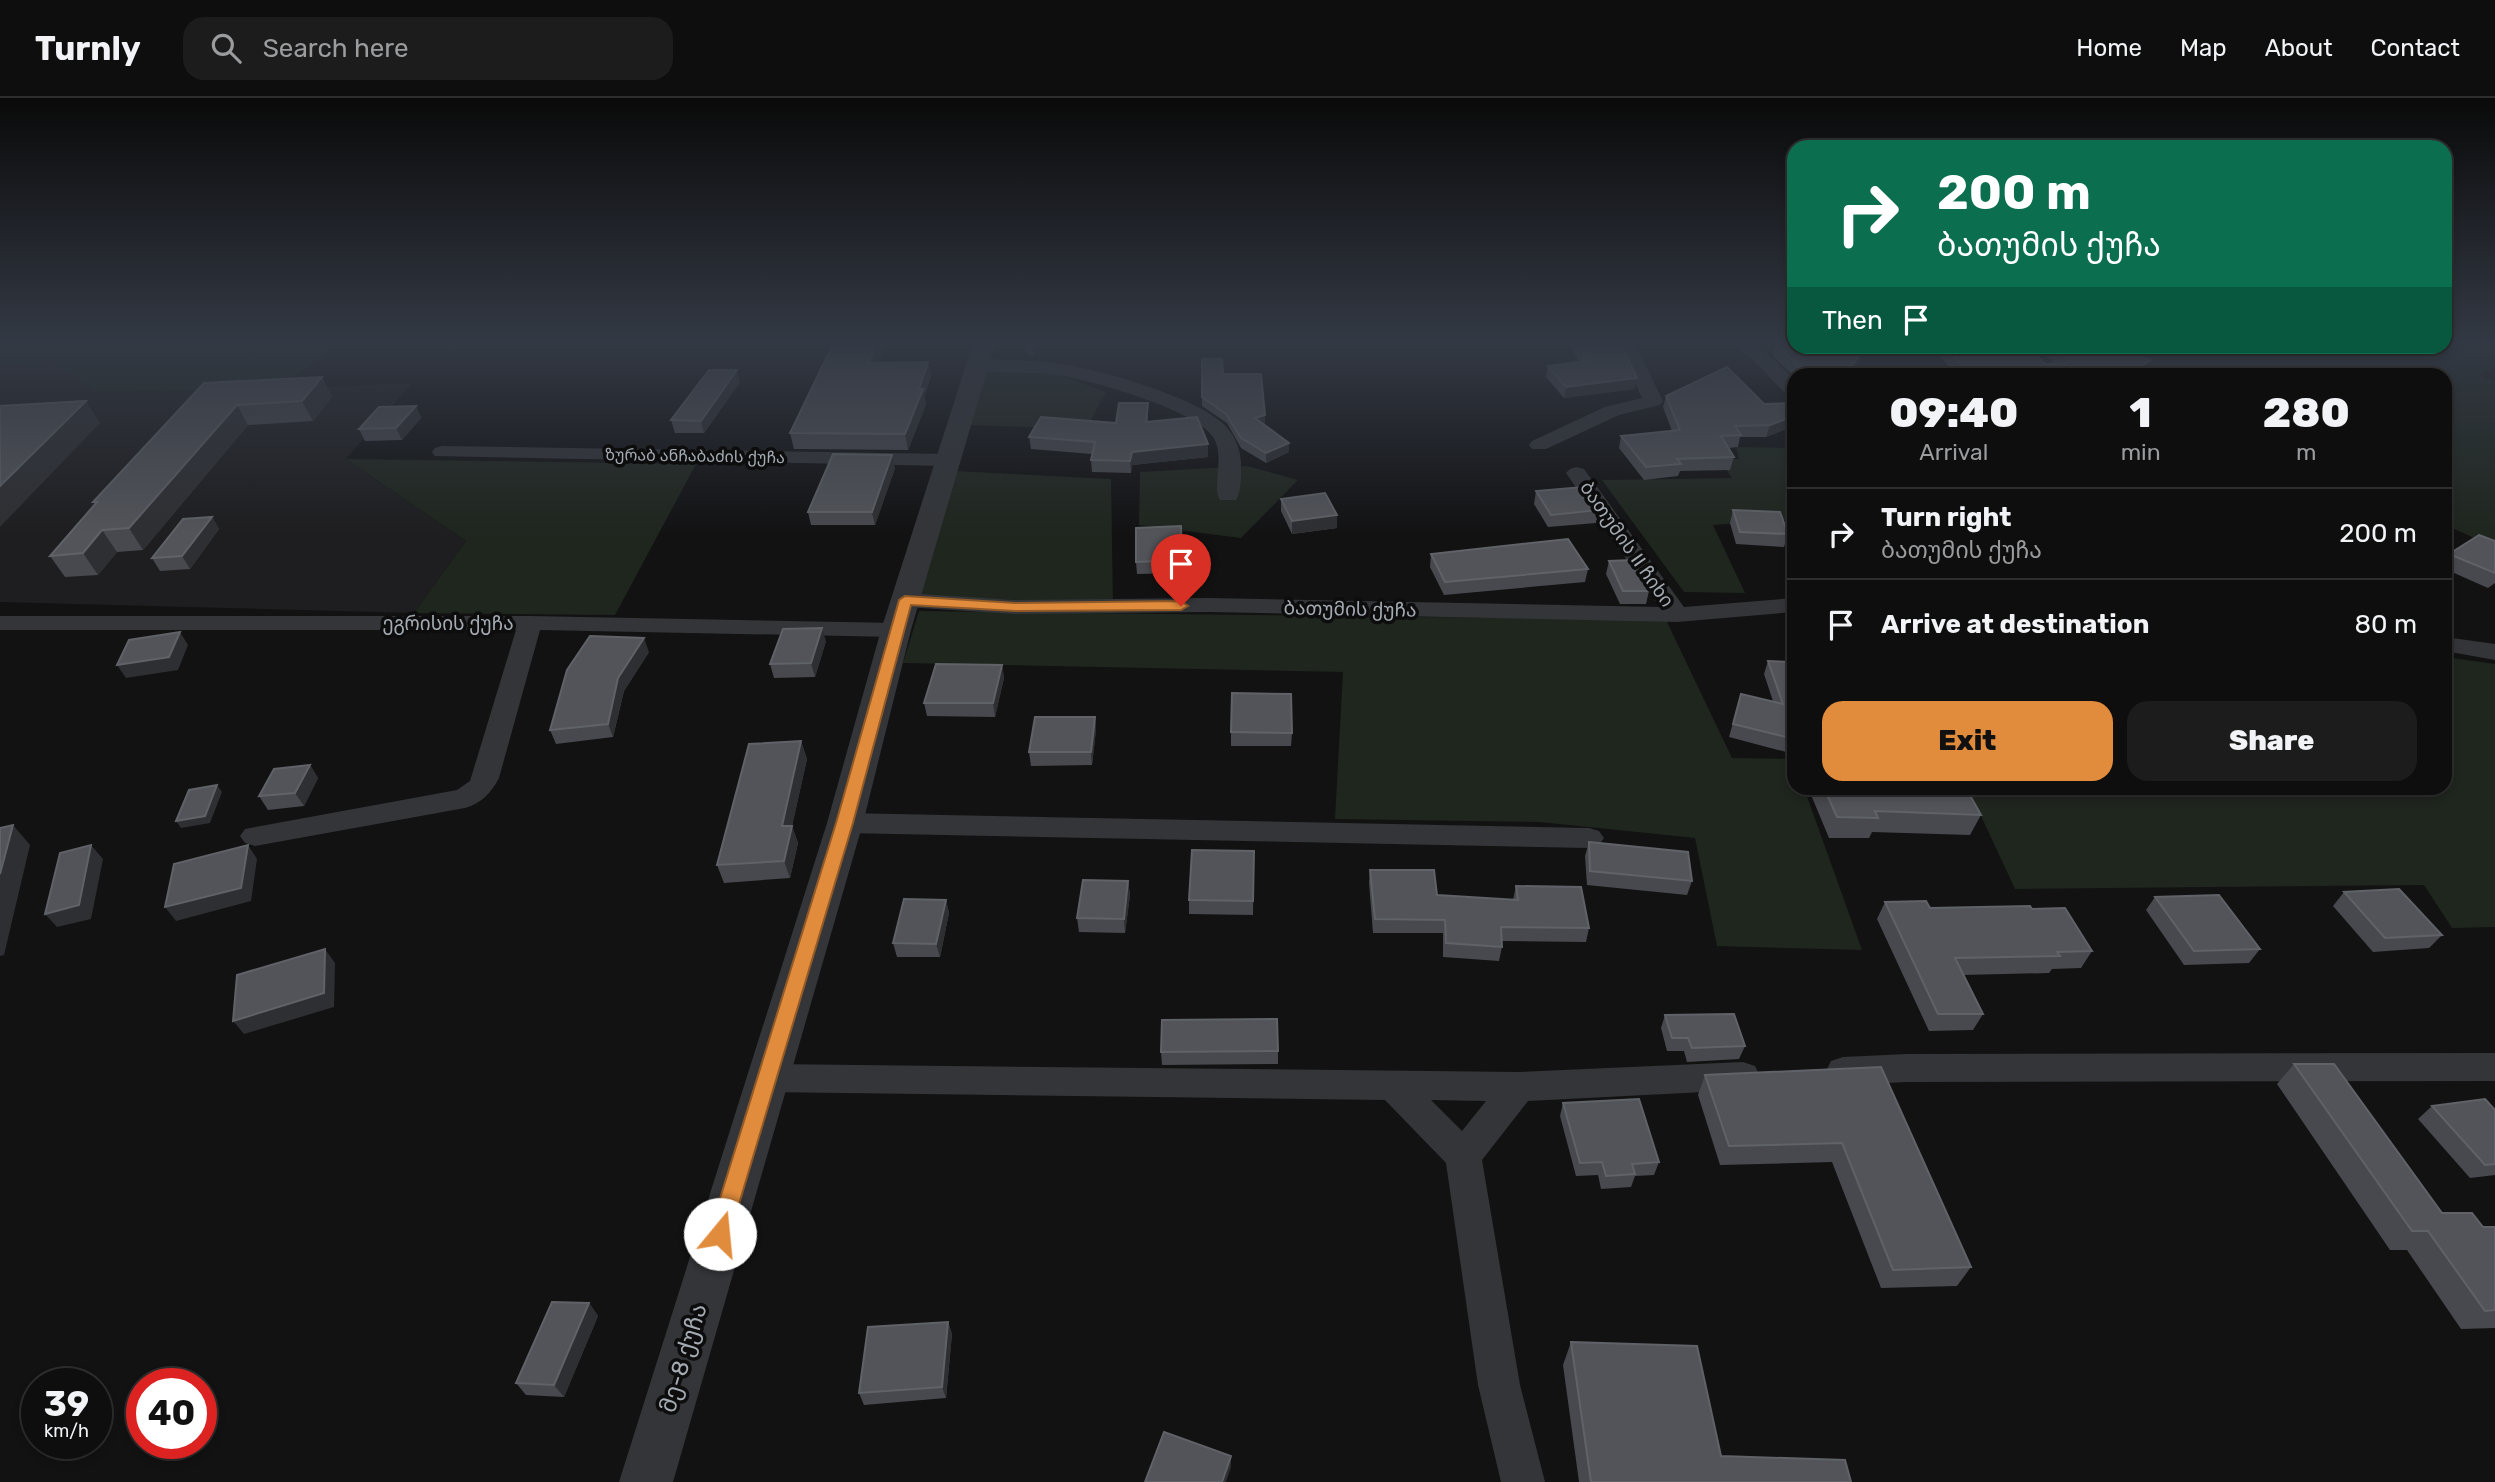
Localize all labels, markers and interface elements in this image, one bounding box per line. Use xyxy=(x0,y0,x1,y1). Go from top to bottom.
search box xyxy=(183,17,673,80)
text: Turnly xyxy=(35,29,141,68)
icon: search xyxy=(207,29,245,67)
text: Search here xyxy=(263,33,409,64)
text: Home xyxy=(2076,34,2142,62)
text: Map xyxy=(2180,34,2227,62)
text: About xyxy=(2265,34,2333,62)
text: Contact xyxy=(2371,34,2460,62)
text: 200 m xyxy=(1937,163,2091,221)
icon: right xyxy=(1822,168,1913,259)
text: ბათუმის ქუჩა xyxy=(1937,226,2161,264)
icon: arrive xyxy=(1897,301,1935,339)
text: Then xyxy=(1822,305,1883,336)
text: 09:40 xyxy=(1889,388,2018,438)
text: 1 xyxy=(2130,388,2152,438)
text: 280 xyxy=(2263,388,2350,438)
text: Arrival xyxy=(1919,438,1988,466)
text: min xyxy=(2121,438,2161,466)
text: m xyxy=(2296,438,2317,466)
street label: ზურაბ ანჩაბაძის ქუჩა xyxy=(605,445,785,467)
street label: ბათუმის II ჩიხი xyxy=(1575,477,1679,611)
text: Turn right xyxy=(1881,502,2011,533)
icon: right xyxy=(1822,515,1860,553)
text: 200 m xyxy=(2339,518,2417,549)
pin xyxy=(1151,534,1211,606)
text: ბათუმის ქუჩა xyxy=(1881,536,2042,564)
icon: arrive xyxy=(1162,545,1200,583)
street label: ბათუმის ქუჩა xyxy=(1283,596,1417,622)
icon: arrive xyxy=(1822,606,1860,644)
text: Arrive at destination xyxy=(1881,609,2149,640)
text: 80 m xyxy=(2354,609,2417,640)
street label: ეგრისის ქუჩა xyxy=(382,612,514,635)
button: Exit xyxy=(1822,701,2113,781)
button: Share xyxy=(2127,701,2417,781)
position arrow xyxy=(683,1197,757,1271)
street label: მე-8 ქუჩა xyxy=(653,1300,713,1416)
speed limit sign: 40 xyxy=(126,1368,217,1459)
text: 39 xyxy=(44,1383,89,1425)
text: km/h xyxy=(44,1420,89,1442)

